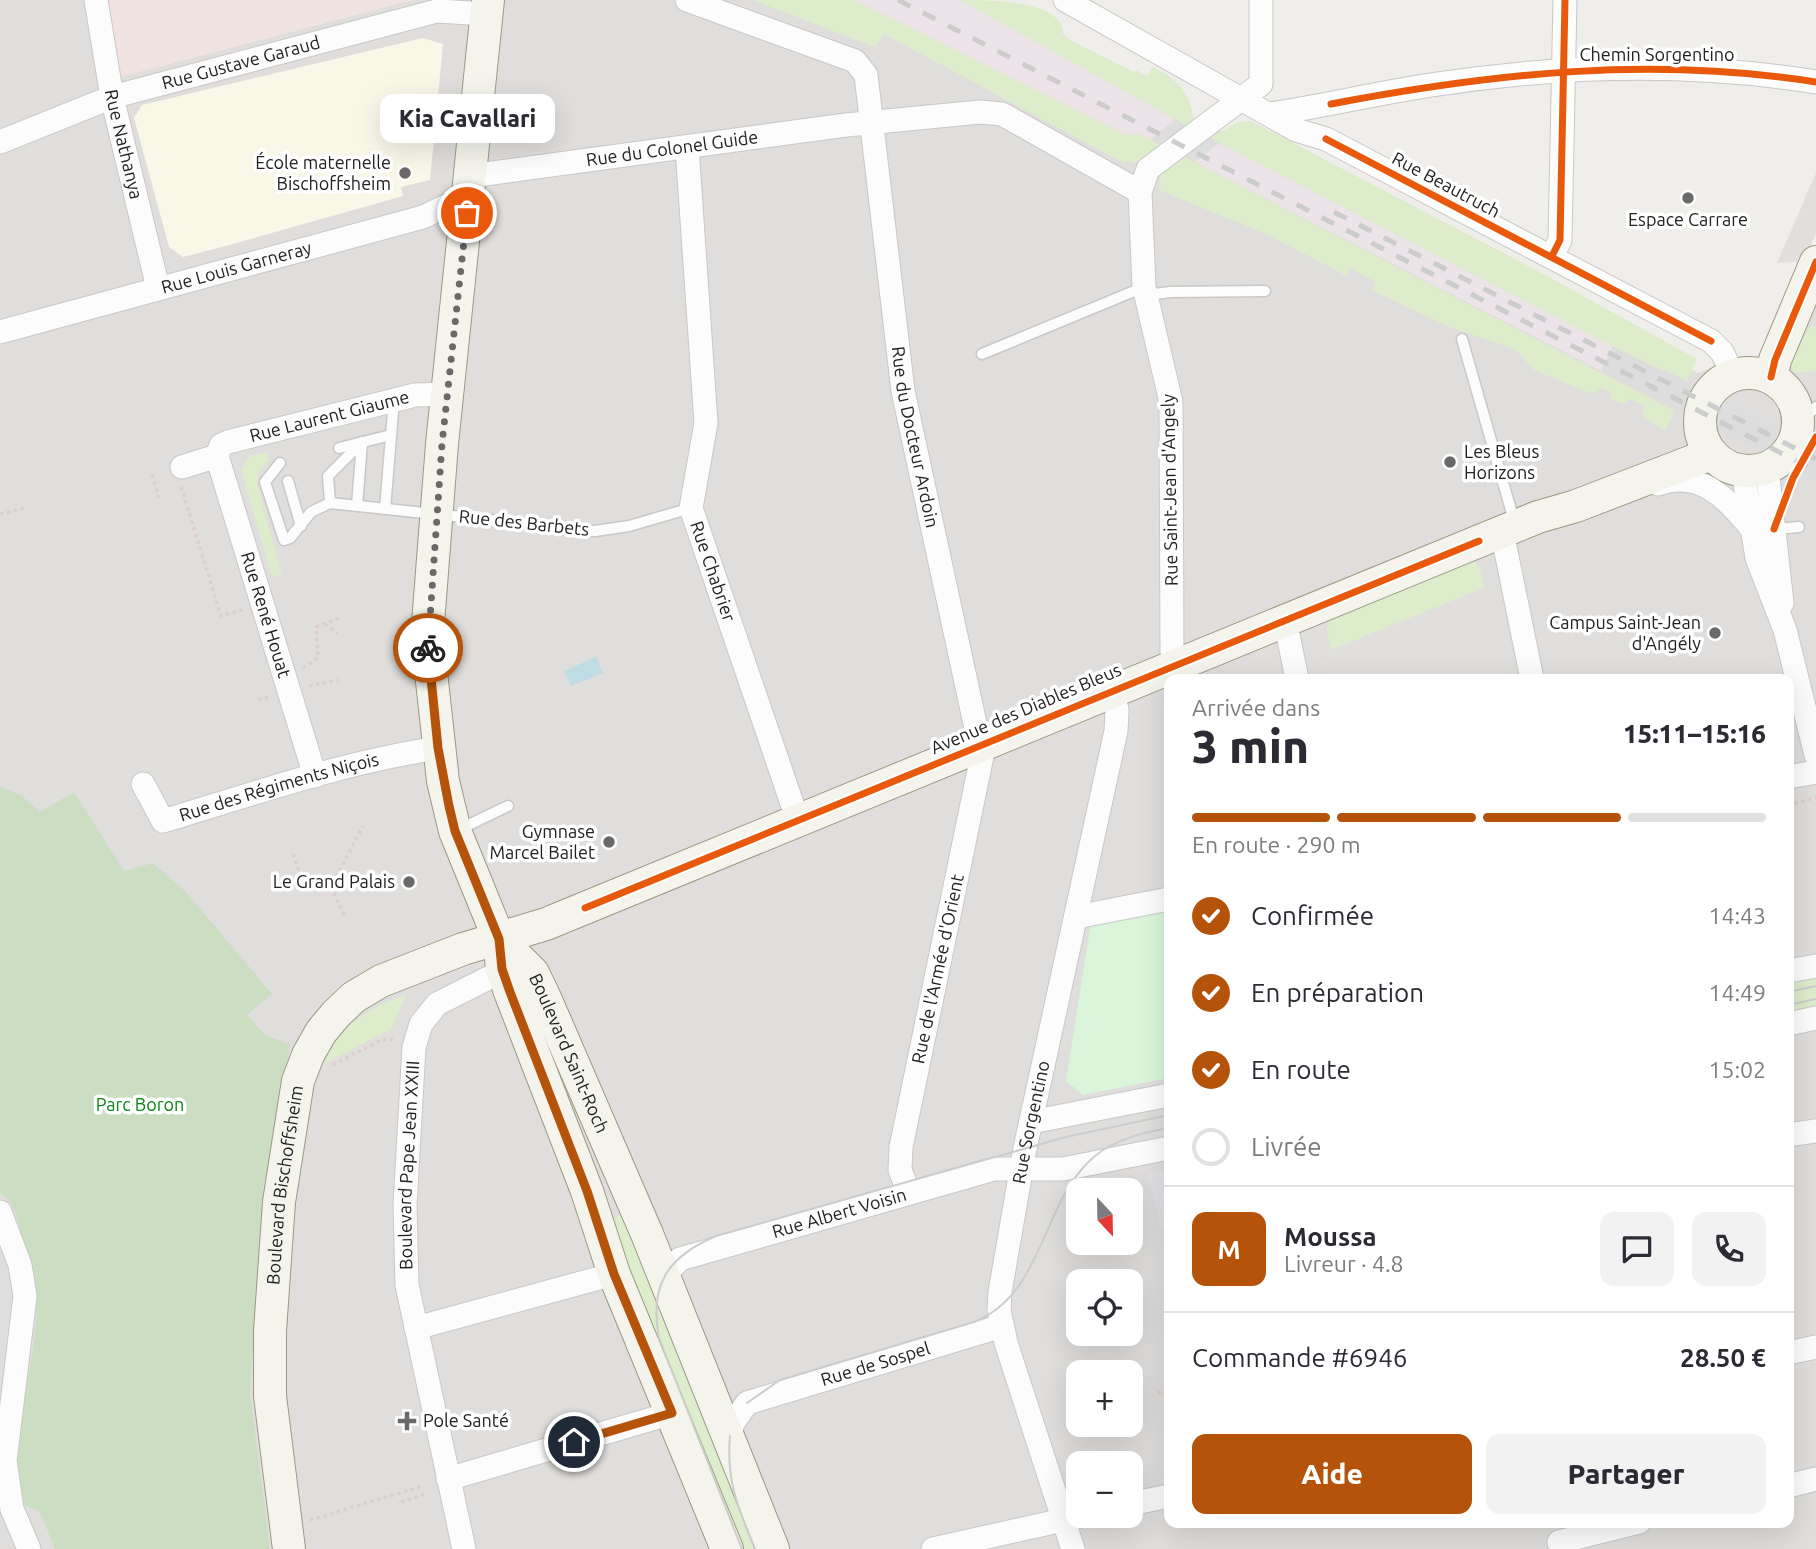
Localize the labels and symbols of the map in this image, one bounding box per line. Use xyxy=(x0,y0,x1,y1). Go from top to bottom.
street label: Rue Gustave Garaud xyxy=(159,31,322,92)
street label: Chemin Sorgentino xyxy=(1579,44,1735,64)
street label: Rue Nathanya xyxy=(102,88,147,201)
callout: Kia Cavallari xyxy=(379,94,554,143)
street label: Rue du Colonel Guide xyxy=(585,126,759,169)
street label: Rue Beautruch xyxy=(1389,147,1504,221)
place label: École maternelle Bischoffsheim xyxy=(255,151,391,193)
marker: École maternelle Bischoffsheim xyxy=(397,165,413,181)
pin xyxy=(437,183,497,243)
marker: Espace Carrare xyxy=(1680,190,1696,206)
place label: Espace Carrare xyxy=(1628,209,1748,229)
street label: Rue Louis Garneray xyxy=(159,237,314,297)
street label: Rue du Docteur Ardoin xyxy=(889,345,943,529)
street label: Rue Laurent Giaume xyxy=(247,386,411,445)
street label: Rue Saint-Jean d'Angely xyxy=(1157,393,1181,586)
place label: Les Bleus Horizons xyxy=(1464,441,1539,482)
marker: Les Bleus Horizons xyxy=(1442,454,1458,470)
street label: Rue des Barbets xyxy=(458,505,590,539)
street label: Rue Chabrier xyxy=(687,518,740,624)
street label: Rue René Houat xyxy=(238,549,295,680)
place label: Campus Saint-Jean d'Angély xyxy=(1549,612,1701,653)
courier xyxy=(393,613,463,683)
marker: Campus Saint-Jean d'Angély xyxy=(1707,625,1723,641)
street label: Avenue des Diables Bleus xyxy=(927,659,1124,757)
street label: Rue des Régiments Niçois xyxy=(176,748,381,825)
place label: Gymnase Marcel Bailet xyxy=(489,821,595,862)
marker: Gymnase Marcel Bailet xyxy=(601,834,617,850)
place label: Le Grand Palais xyxy=(273,871,395,891)
street label: Rue de l'Armée d'Orient xyxy=(907,872,967,1065)
marker: Le Grand Palais xyxy=(401,874,417,890)
street label: Boulevard Saint-Roch xyxy=(526,970,613,1136)
street label: Rue Sorgentino xyxy=(1008,1059,1053,1185)
street label: Boulevard Pape Jean XXIII xyxy=(394,1060,422,1270)
street label: Boulevard Bischoffsheim xyxy=(262,1084,306,1285)
park label: Parc Boron xyxy=(96,1094,184,1114)
north arrow xyxy=(1066,1178,1143,1255)
street label: Rue Albert Voisin xyxy=(770,1184,908,1241)
street label: Rue de Sospel xyxy=(818,1337,933,1389)
place label: Pole Santé xyxy=(423,1410,509,1430)
marker: Pole Santé xyxy=(397,1411,417,1431)
pin xyxy=(544,1412,604,1472)

